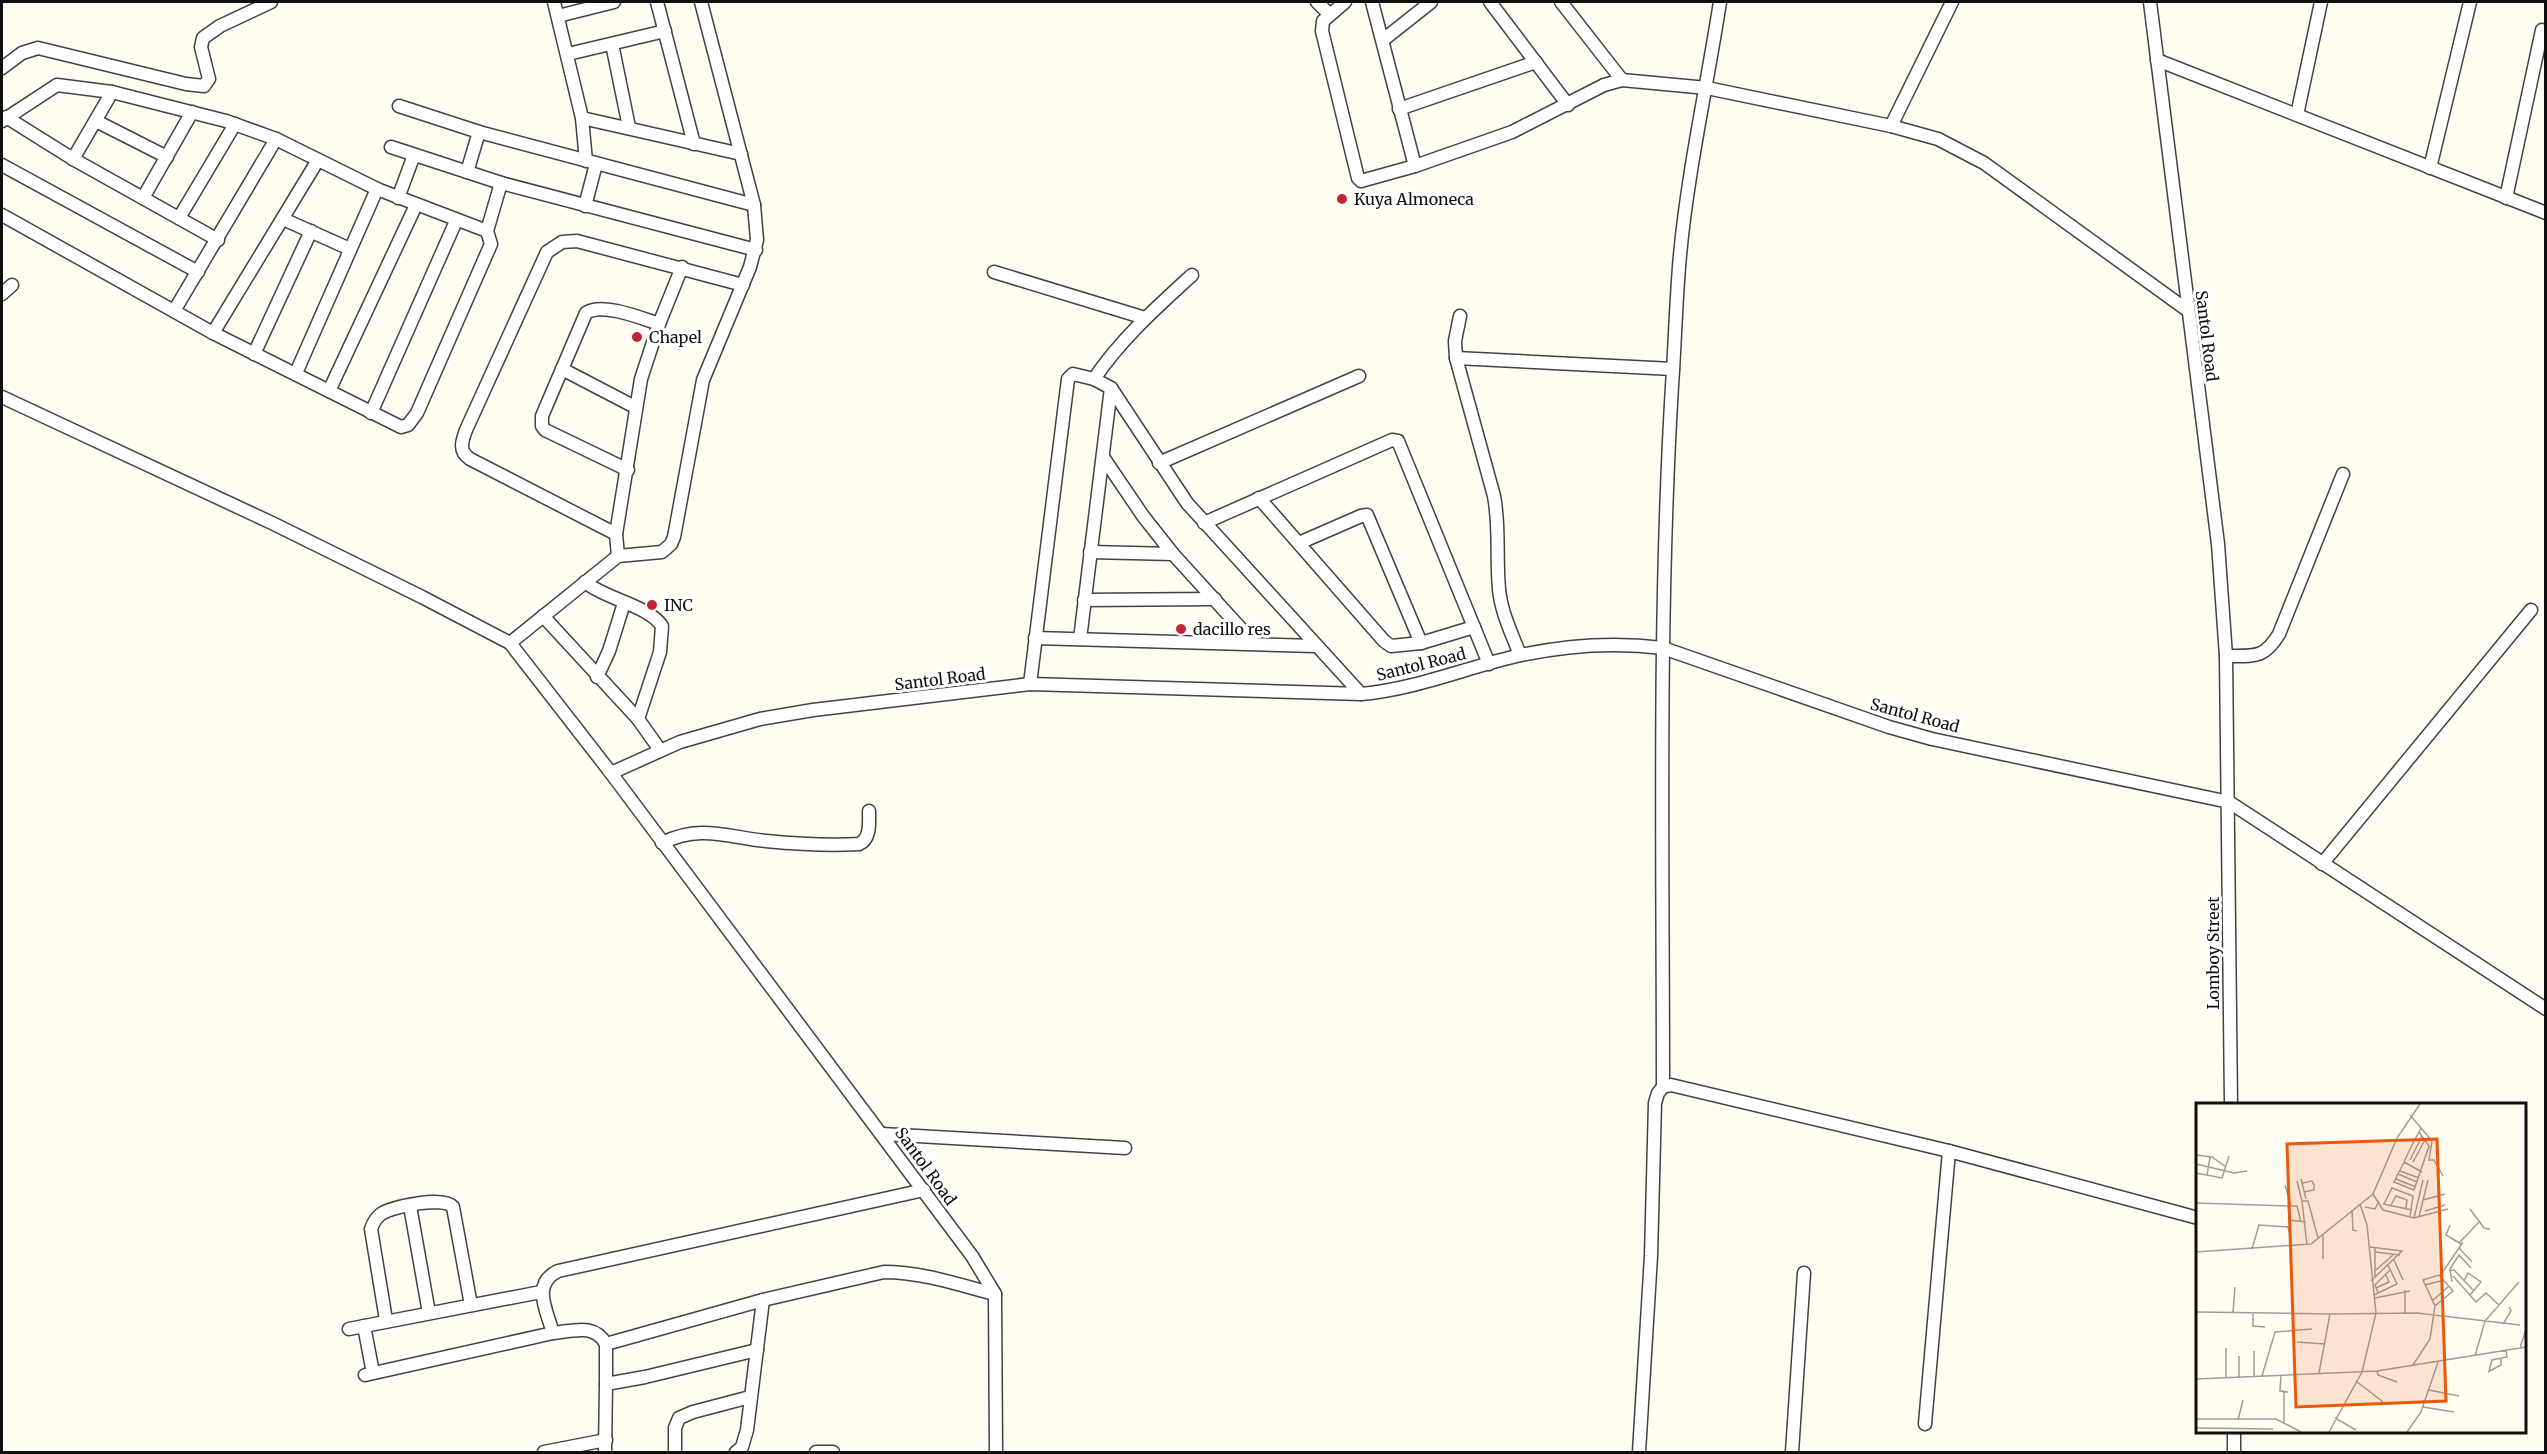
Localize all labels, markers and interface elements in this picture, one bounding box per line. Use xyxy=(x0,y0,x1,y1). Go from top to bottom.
place label: Kuya Almoneca xyxy=(1354,189,1474,209)
marker: Kuya Almoneca xyxy=(1335,192,1349,206)
street label: Santol Road xyxy=(2192,289,2223,383)
place label: Chapel xyxy=(649,327,702,347)
marker: Chapel xyxy=(630,330,644,344)
place label: INC xyxy=(664,595,693,615)
marker: INC xyxy=(645,598,659,612)
place label: dacillo res xyxy=(1193,619,1271,639)
marker: dacillo res xyxy=(1174,622,1188,636)
street label: Santol Road xyxy=(1374,643,1468,685)
street label: Santol Road xyxy=(893,663,987,694)
street label: Santol Road xyxy=(1868,694,1962,737)
street label: Lomboy Street xyxy=(2203,896,2223,1010)
inset map xyxy=(2196,1103,2526,1433)
street label: Santol Road xyxy=(891,1123,961,1209)

